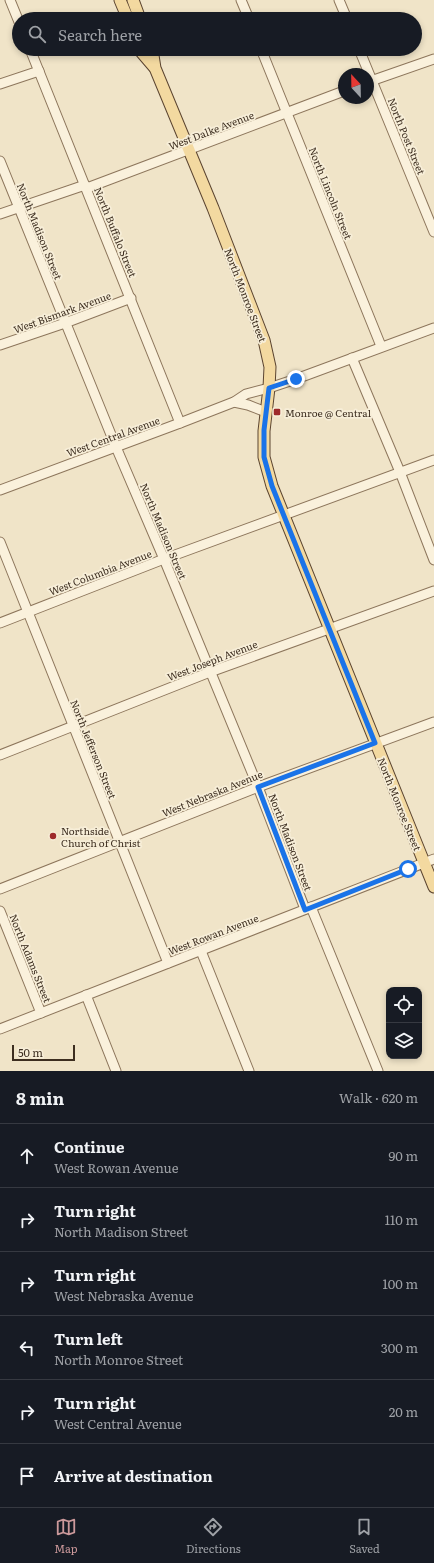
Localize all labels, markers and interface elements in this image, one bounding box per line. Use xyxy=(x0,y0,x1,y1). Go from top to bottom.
search box xyxy=(12,12,422,56)
icon: search xyxy=(26,23,48,45)
text: Search here xyxy=(58,23,142,46)
north arrow xyxy=(338,68,374,104)
street label: North Post Street xyxy=(385,95,429,177)
street label: West Dalke Avenue xyxy=(166,107,256,153)
street label: North Lincoln Street xyxy=(306,145,356,241)
street label: North Madison Street xyxy=(14,180,66,282)
street label: North Buffalo Street xyxy=(91,185,141,279)
street label: North Monroe Street xyxy=(221,246,271,344)
street label: West Bismark Avenue xyxy=(11,287,113,337)
route end xyxy=(287,370,305,388)
place label: Monroe @ Central xyxy=(285,405,372,420)
marker: Monroe @ Central xyxy=(272,407,282,417)
street label: West Central Avenue xyxy=(64,412,162,460)
street label: North Madison Street xyxy=(137,481,191,581)
street label: West Columbia Avenue xyxy=(46,545,154,599)
street label: West Joseph Avenue xyxy=(165,636,259,684)
street label: North Jefferson Street xyxy=(67,697,121,801)
street label: North Monroe Street xyxy=(374,755,426,853)
street label: West Nebraska Avenue xyxy=(159,766,265,820)
street label: North Madison Street xyxy=(266,791,316,893)
place label: Northside Church of Christ xyxy=(61,823,140,850)
marker: Northside Church of Christ xyxy=(48,831,58,841)
route start xyxy=(399,860,417,878)
street label: West Rowan Avenue xyxy=(166,910,260,958)
street label: North Adams Street xyxy=(6,911,56,1005)
map controls xyxy=(386,987,422,1059)
button: locate xyxy=(386,987,422,1023)
button: layers xyxy=(386,1023,422,1059)
scale bar xyxy=(12,1043,75,1062)
text: 50 m xyxy=(18,1044,43,1060)
text: 8 min xyxy=(16,1085,64,1110)
text: Walk · 620 m xyxy=(339,1088,418,1107)
text: Continue xyxy=(54,1135,124,1158)
icon: ahead xyxy=(16,1145,38,1167)
text: 90 m xyxy=(388,1146,418,1165)
text: West Rowan Avenue xyxy=(54,1158,178,1177)
text: Turn right xyxy=(54,1199,136,1222)
icon: right xyxy=(16,1209,38,1231)
text: 110 m xyxy=(385,1210,418,1229)
text: North Madison Street xyxy=(54,1222,188,1241)
text: Turn right xyxy=(54,1263,136,1286)
icon: right xyxy=(16,1273,38,1295)
text: 100 m xyxy=(382,1274,418,1293)
text: West Nebraska Avenue xyxy=(54,1286,194,1305)
text: Turn left xyxy=(54,1327,123,1350)
icon: left xyxy=(16,1337,38,1359)
text: 300 m xyxy=(381,1338,418,1357)
text: North Monroe Street xyxy=(54,1350,183,1369)
text: Turn right xyxy=(54,1391,136,1414)
icon: right xyxy=(16,1401,38,1423)
text: 20 m xyxy=(389,1402,418,1421)
text: West Central Avenue xyxy=(54,1414,182,1433)
text: Arrive at destination xyxy=(54,1464,213,1487)
icon: arrive xyxy=(16,1465,38,1487)
tab: Map xyxy=(54,1516,78,1556)
tab: Directions xyxy=(186,1516,241,1556)
tab: Saved xyxy=(349,1516,380,1556)

